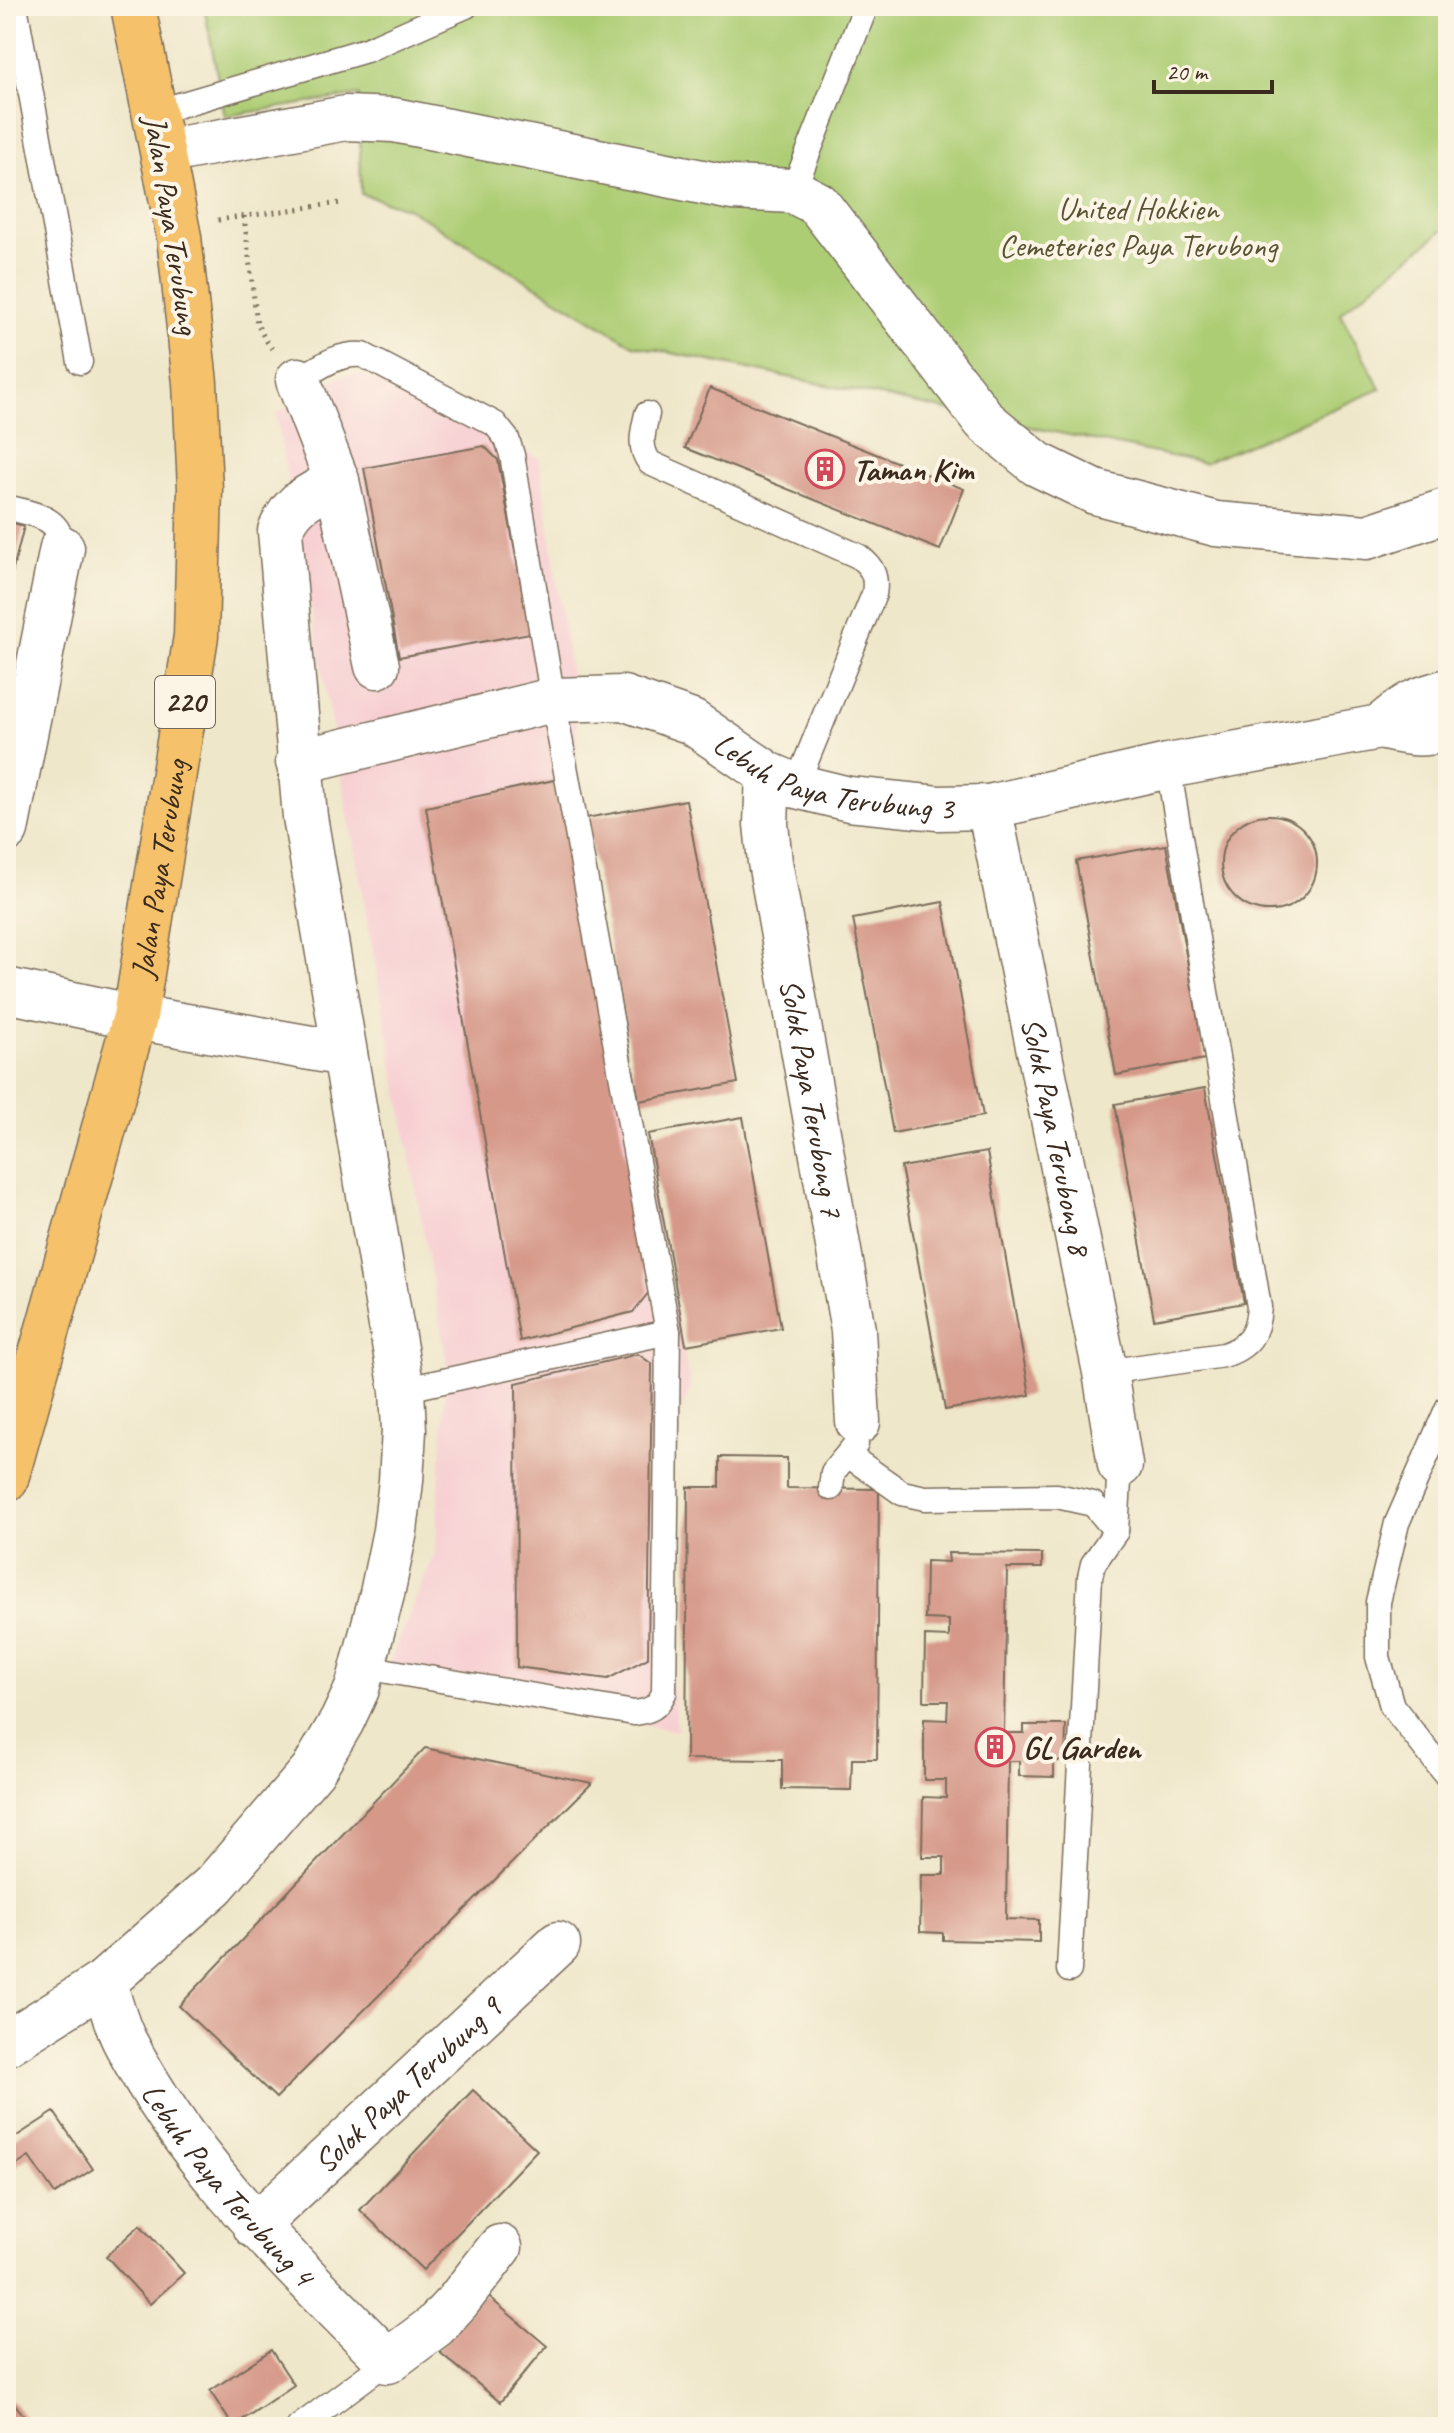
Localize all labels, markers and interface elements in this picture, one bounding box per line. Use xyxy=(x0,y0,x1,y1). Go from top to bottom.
scale bar xyxy=(1154,44,1272,94)
text: 20 m xyxy=(1166,57,1209,87)
street label: Jalan Paya Terubung xyxy=(134,111,210,339)
park label: United Hokkien Cemeteries Paya Terubong xyxy=(999,188,1279,266)
building icon: Taman Kim xyxy=(804,448,846,490)
place label: Taman Kim xyxy=(853,449,975,490)
road number: 220 xyxy=(155,676,215,728)
street label: Lebuh Paya Terubung 3 xyxy=(706,722,957,829)
street label: Jalan Paya Terubung xyxy=(121,755,197,983)
street label: Solok Paya Terubong 7 xyxy=(771,976,853,1222)
street label: Solok Paya Terubong 8 xyxy=(1012,1014,1101,1261)
building icon: GL Garden xyxy=(974,1726,1016,1768)
place label: GL Garden xyxy=(1023,1727,1143,1768)
street label: Solok Paya Terubung 9 xyxy=(305,1985,512,2182)
street label: Lebuh Paya Terubung 4 xyxy=(133,2075,326,2297)

